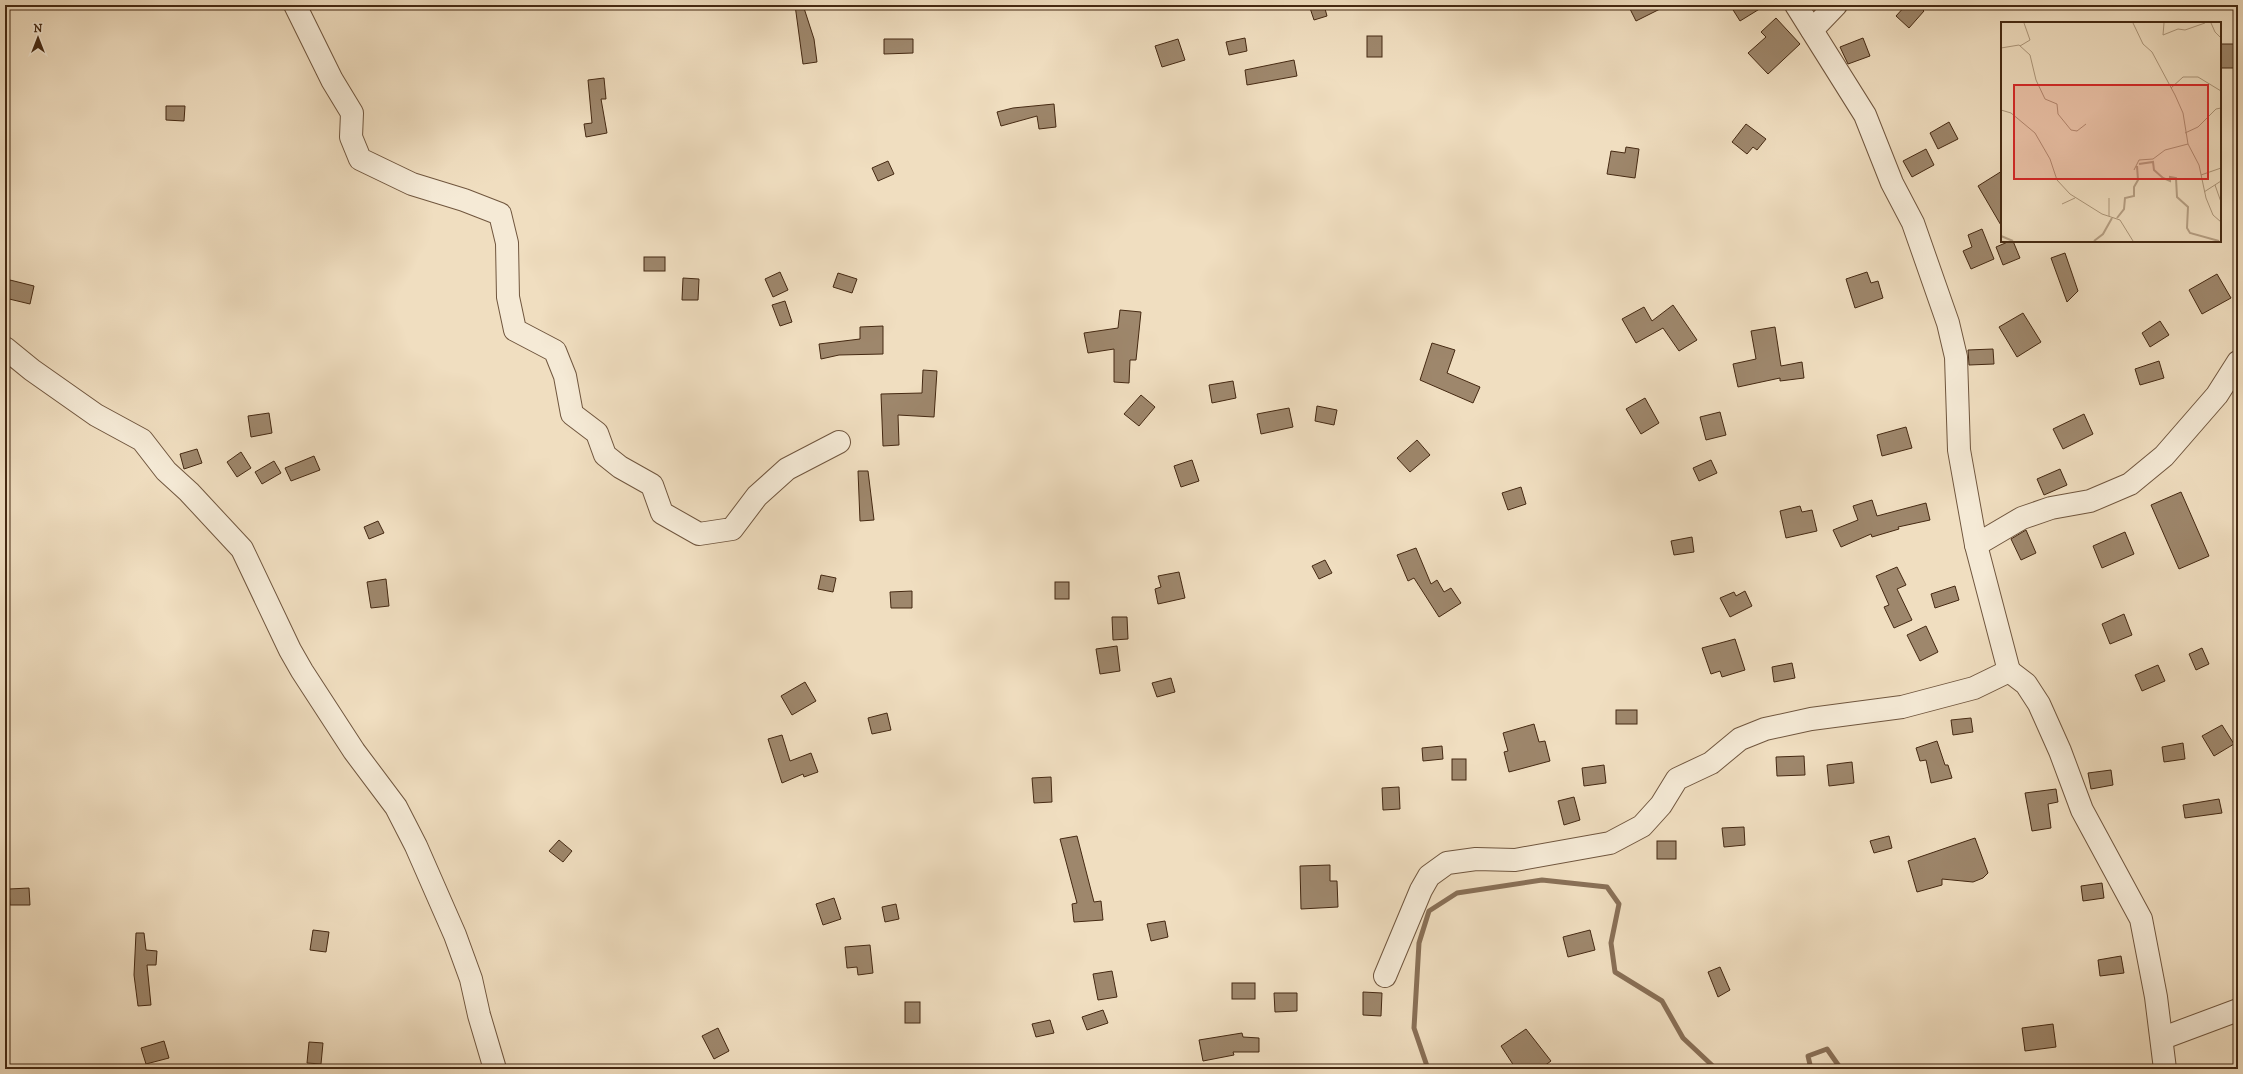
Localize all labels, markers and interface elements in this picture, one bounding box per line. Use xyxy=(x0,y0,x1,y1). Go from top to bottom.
north arrow xyxy=(18,18,58,58)
text: N xyxy=(33,22,43,36)
inset map xyxy=(2001,22,2221,242)

